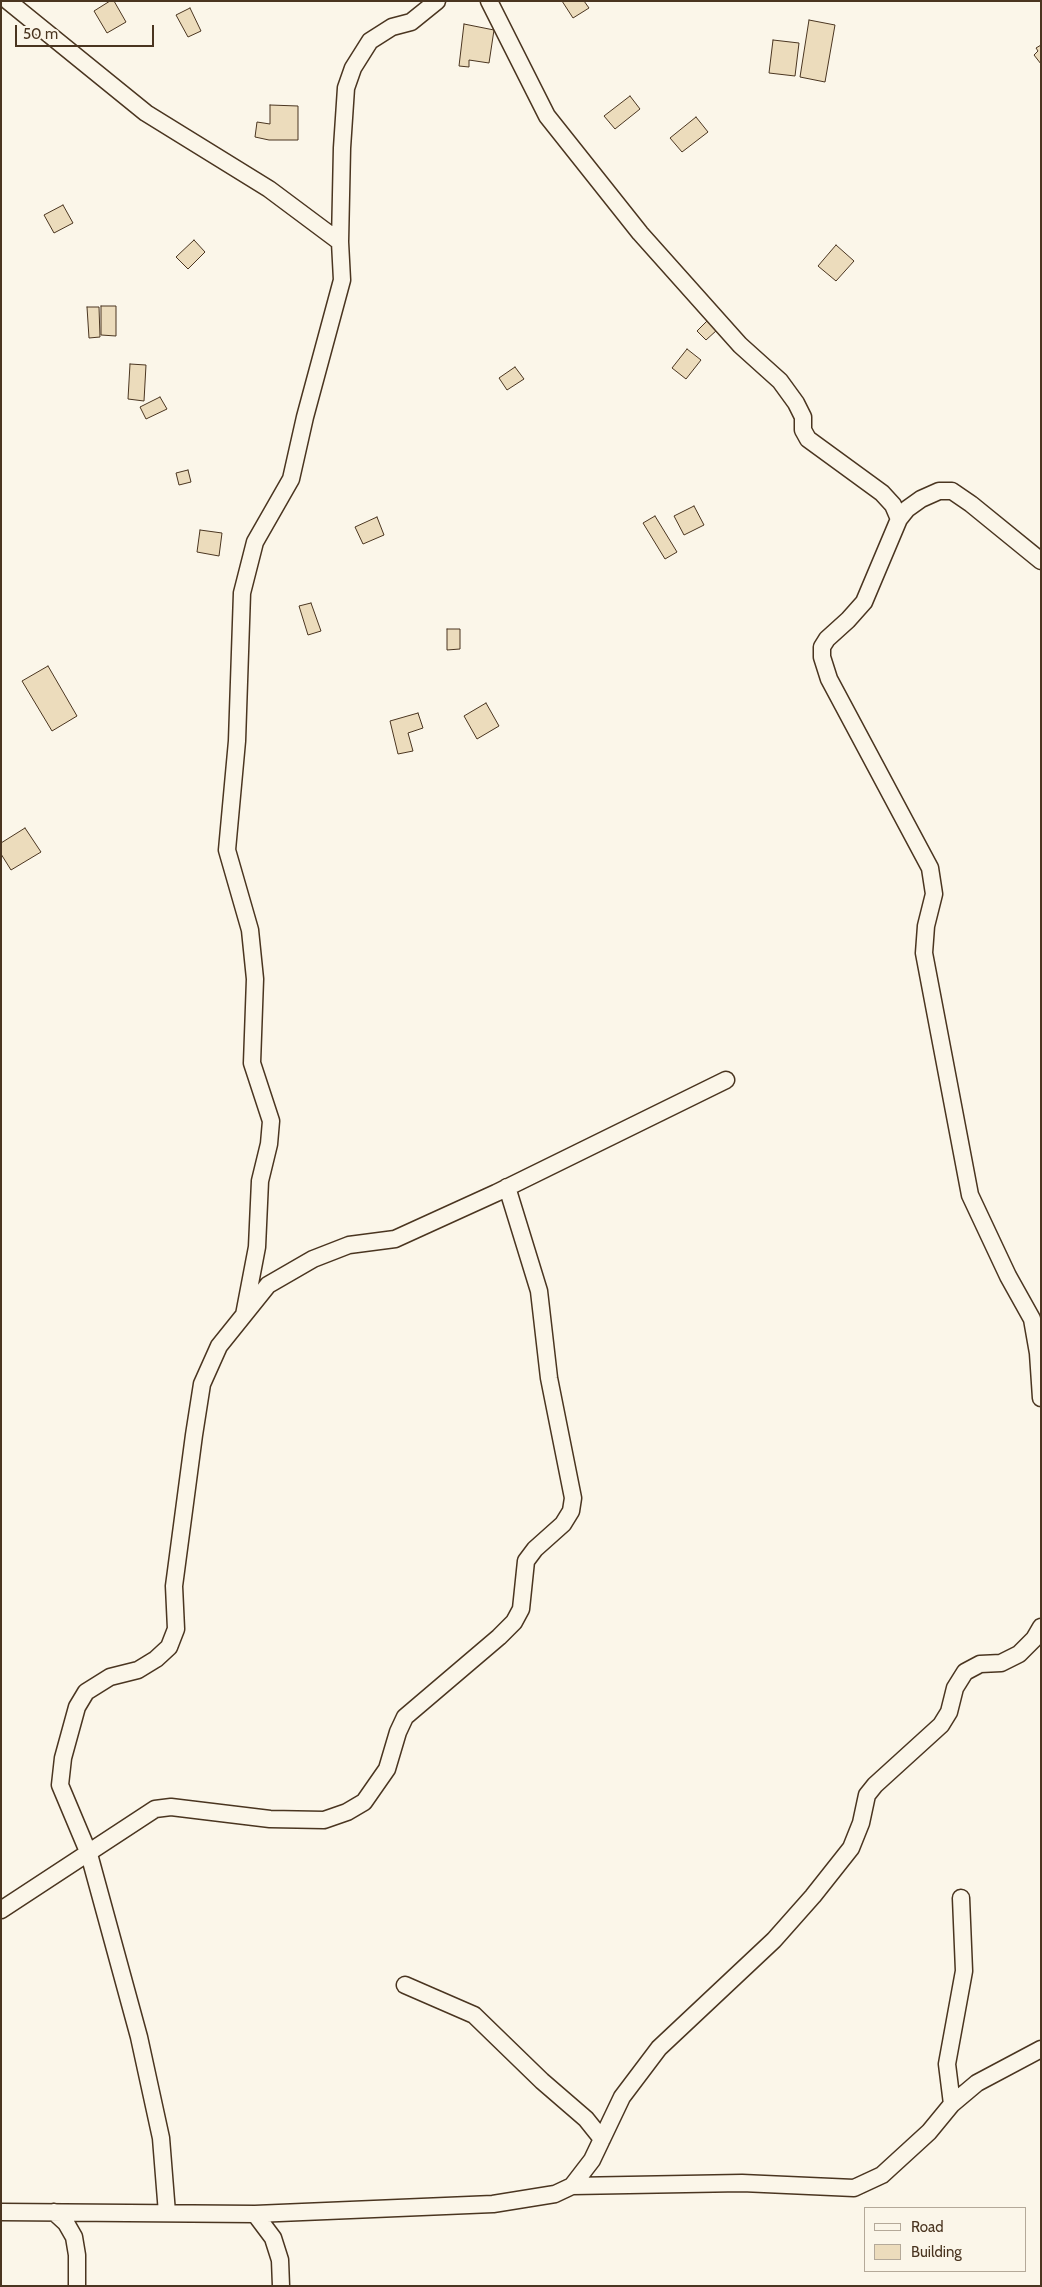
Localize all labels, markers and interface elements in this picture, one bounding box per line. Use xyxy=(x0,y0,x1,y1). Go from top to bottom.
scale bar xyxy=(18,15,156,47)
text: 50 m xyxy=(23,25,58,43)
legend xyxy=(864,2207,1027,2272)
text: Road xyxy=(911,2218,944,2236)
text: Building xyxy=(911,2243,962,2261)

